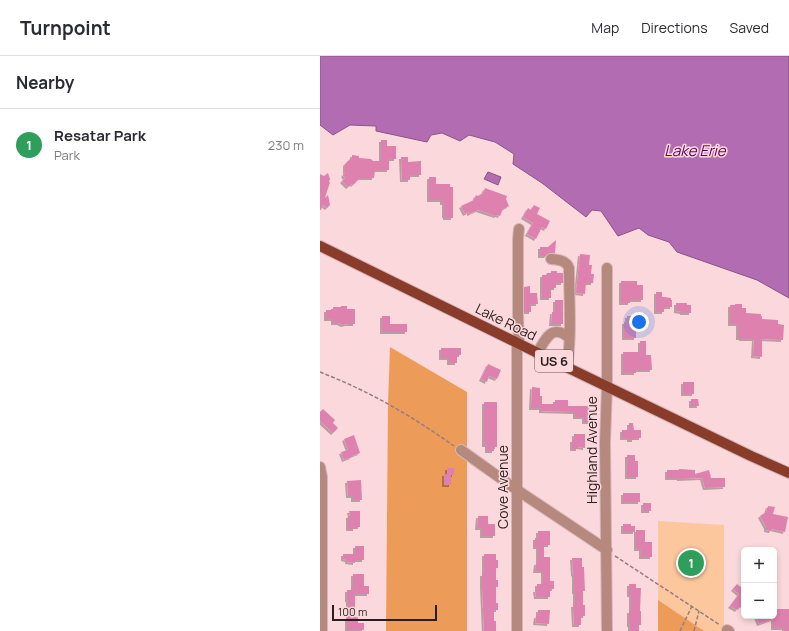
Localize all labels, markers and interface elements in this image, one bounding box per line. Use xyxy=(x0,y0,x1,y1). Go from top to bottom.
text: Turnpoint xyxy=(20,15,111,41)
text: Map xyxy=(591,18,619,37)
text: Directions xyxy=(641,18,708,37)
text: Saved xyxy=(730,18,769,37)
text: Nearby xyxy=(16,71,74,94)
text: Resatar Park xyxy=(54,125,146,146)
text: 1 xyxy=(26,136,32,154)
text: 230 m xyxy=(268,136,304,154)
water label: Lake Erie xyxy=(664,140,727,161)
text: Park xyxy=(54,146,80,164)
street label: Lake Road xyxy=(472,299,540,345)
your location xyxy=(629,312,649,332)
road number: US 6 xyxy=(535,350,573,372)
street label: Highland Avenue xyxy=(582,396,601,504)
street label: Cove Avenue xyxy=(493,445,512,529)
map controls xyxy=(741,547,777,619)
button: + xyxy=(741,547,777,583)
pin: 1 xyxy=(678,548,704,578)
button: − xyxy=(741,583,777,619)
scale bar xyxy=(332,603,437,622)
text: 100 m xyxy=(338,604,367,619)

